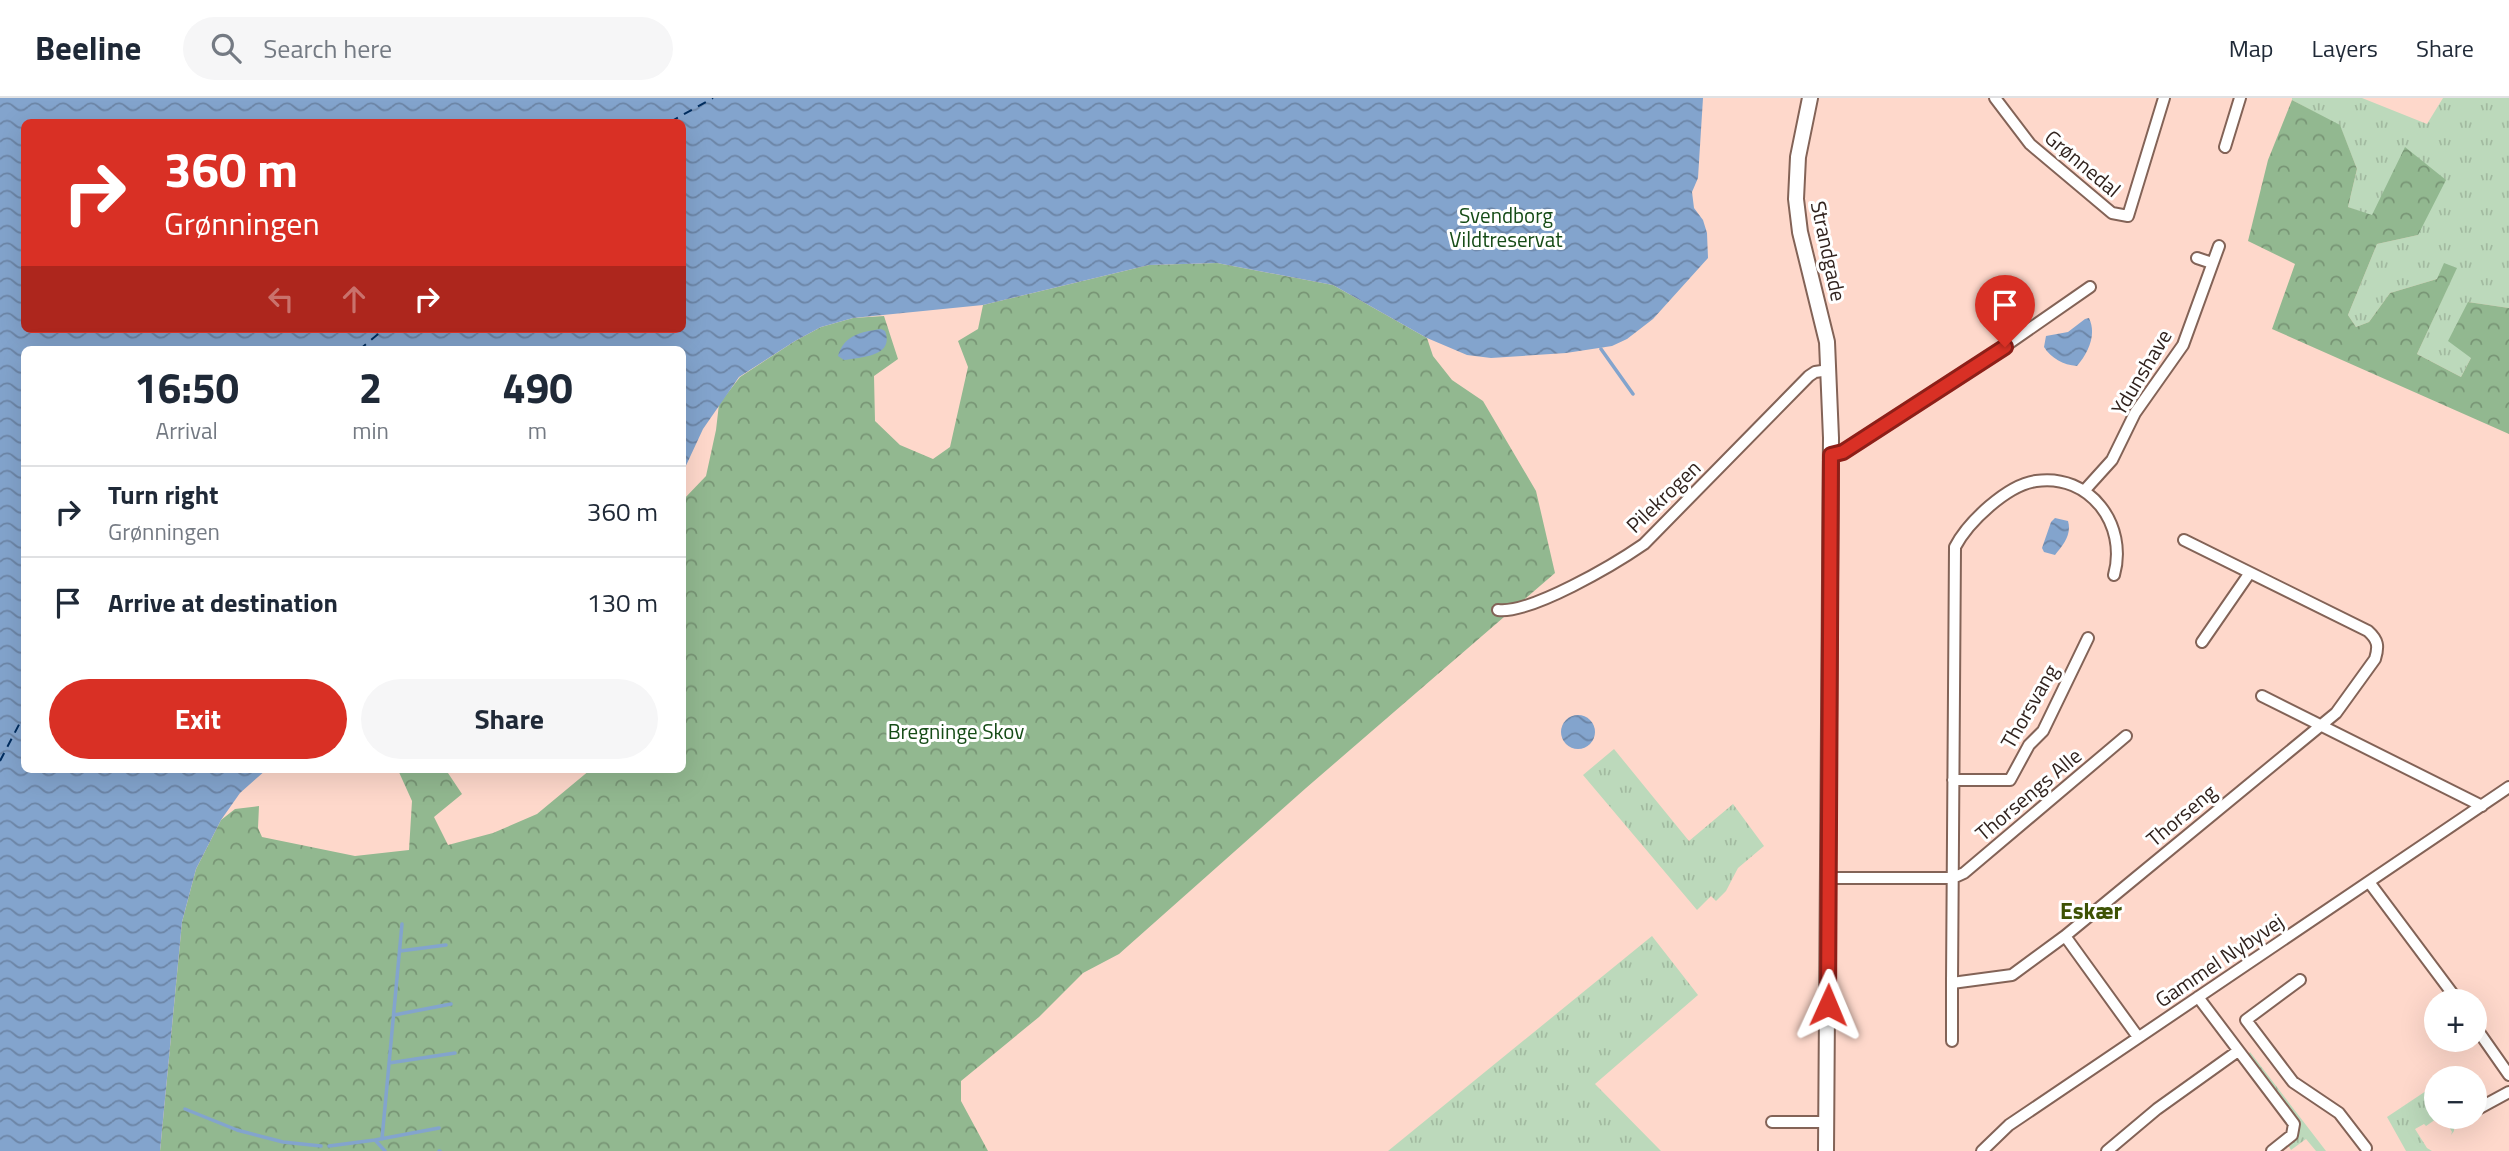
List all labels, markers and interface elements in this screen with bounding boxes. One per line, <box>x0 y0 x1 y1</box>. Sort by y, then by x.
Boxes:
search box <box>183 17 673 80</box>
text: Beeline <box>35 23 141 73</box>
icon: search <box>207 29 245 67</box>
text: Search here <box>263 29 392 68</box>
text: Map <box>2229 30 2274 66</box>
text: Layers <box>2312 30 2378 66</box>
text: Share <box>2416 30 2474 66</box>
street label: Grønnedal <box>2038 122 2128 204</box>
text: 360 m <box>164 131 298 206</box>
icon: right <box>49 147 140 238</box>
street label: Strandgade <box>1803 198 1855 304</box>
text: Grønningen <box>164 199 320 247</box>
park label: Svendborg Vildtreservat <box>1449 199 1563 255</box>
pin <box>1975 275 2035 347</box>
icon: left <box>262 280 300 318</box>
icon: ahead <box>335 280 373 318</box>
icon: right <box>408 280 446 318</box>
icon: arrive <box>1986 286 2024 324</box>
street label: Ydunshave <box>2103 323 2179 421</box>
text: 16:50 <box>134 355 239 419</box>
text: 2 <box>359 355 382 419</box>
text: 490 <box>502 355 573 419</box>
text: Arrival <box>155 413 218 448</box>
text: min <box>352 413 389 448</box>
text: m <box>528 413 547 448</box>
street label: Pilekrogen <box>1618 452 1708 540</box>
text: Turn right <box>108 475 219 514</box>
text: 360 m <box>587 492 658 531</box>
icon: right <box>49 493 87 531</box>
text: Grønningen <box>108 514 220 549</box>
text: Arrive at destination <box>108 583 338 622</box>
text: 130 m <box>587 583 658 622</box>
icon: arrive <box>49 584 87 622</box>
street label: Thorsvang <box>1992 658 2066 754</box>
button: Exit <box>49 679 347 759</box>
button: Share <box>361 679 658 759</box>
park label: Bregninge Skov <box>888 715 1024 747</box>
street label: Thorsengs Alle <box>1968 740 2088 848</box>
street label: Thorseng <box>2139 776 2223 854</box>
district label: Eskær <box>2060 893 2122 928</box>
street label: Gammel Nybyvej <box>2148 905 2290 1015</box>
position arrow <box>1791 968 1865 1042</box>
map controls <box>2424 989 2487 1129</box>
button: + <box>2424 989 2487 1052</box>
button: − <box>2424 1066 2487 1129</box>

